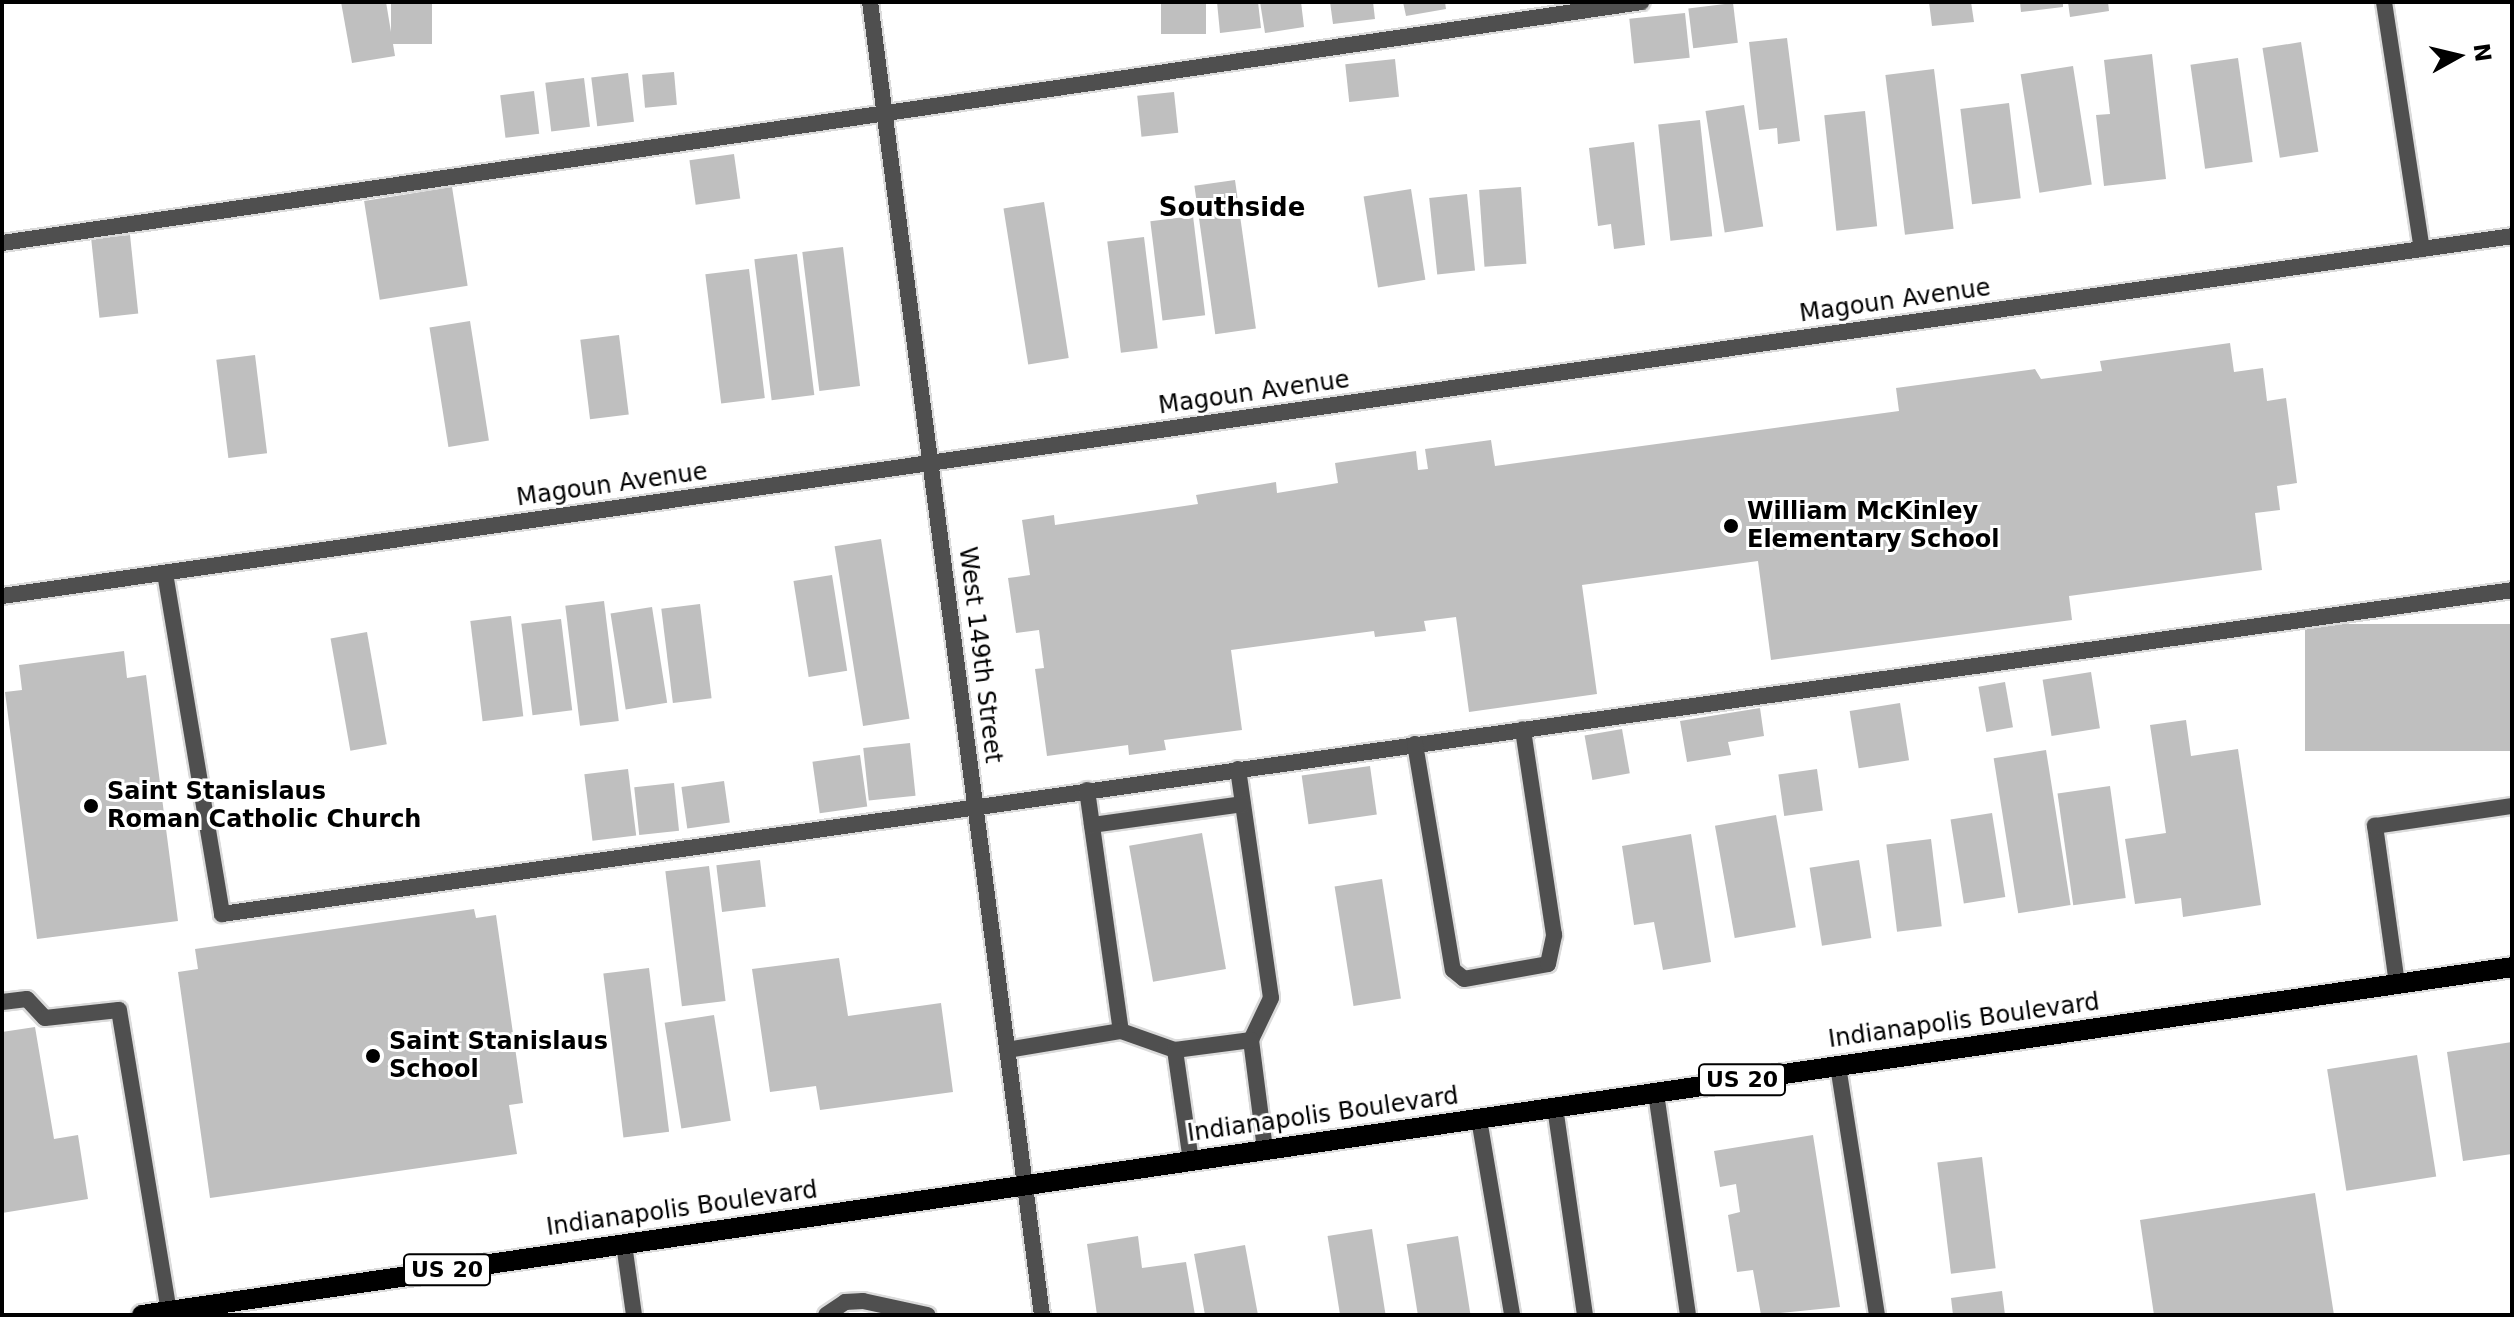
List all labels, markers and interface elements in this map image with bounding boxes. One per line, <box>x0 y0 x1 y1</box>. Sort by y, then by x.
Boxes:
north arrow <box>2418 16 2498 96</box>
text: N <box>2469 42 2496 63</box>
district label: Southside <box>1159 192 1305 224</box>
street label: Magoun Avenue <box>1798 273 1992 329</box>
street label: Magoun Avenue <box>1157 365 1351 421</box>
street label: Magoun Avenue <box>515 457 709 513</box>
place label: William McKinley Elementary School <box>1747 498 2000 554</box>
marker: William McKinley Elementary School <box>1722 517 1740 535</box>
street label: West 149th Street <box>952 545 1008 765</box>
place label: Saint Stanislaus Roman Catholic Church <box>107 778 421 834</box>
marker: Saint Stanislaus Roman Catholic Church <box>82 797 100 815</box>
street label: Indianapolis Boulevard <box>1827 988 2101 1054</box>
place label: Saint Stanislaus School <box>389 1028 608 1084</box>
marker: Saint Stanislaus School <box>364 1047 382 1065</box>
road number: US 20 <box>1698 1062 1786 1098</box>
street label: Indianapolis Boulevard <box>1186 1082 1460 1148</box>
street label: Indianapolis Boulevard <box>545 1176 819 1242</box>
road number: US 20 <box>403 1252 491 1288</box>

